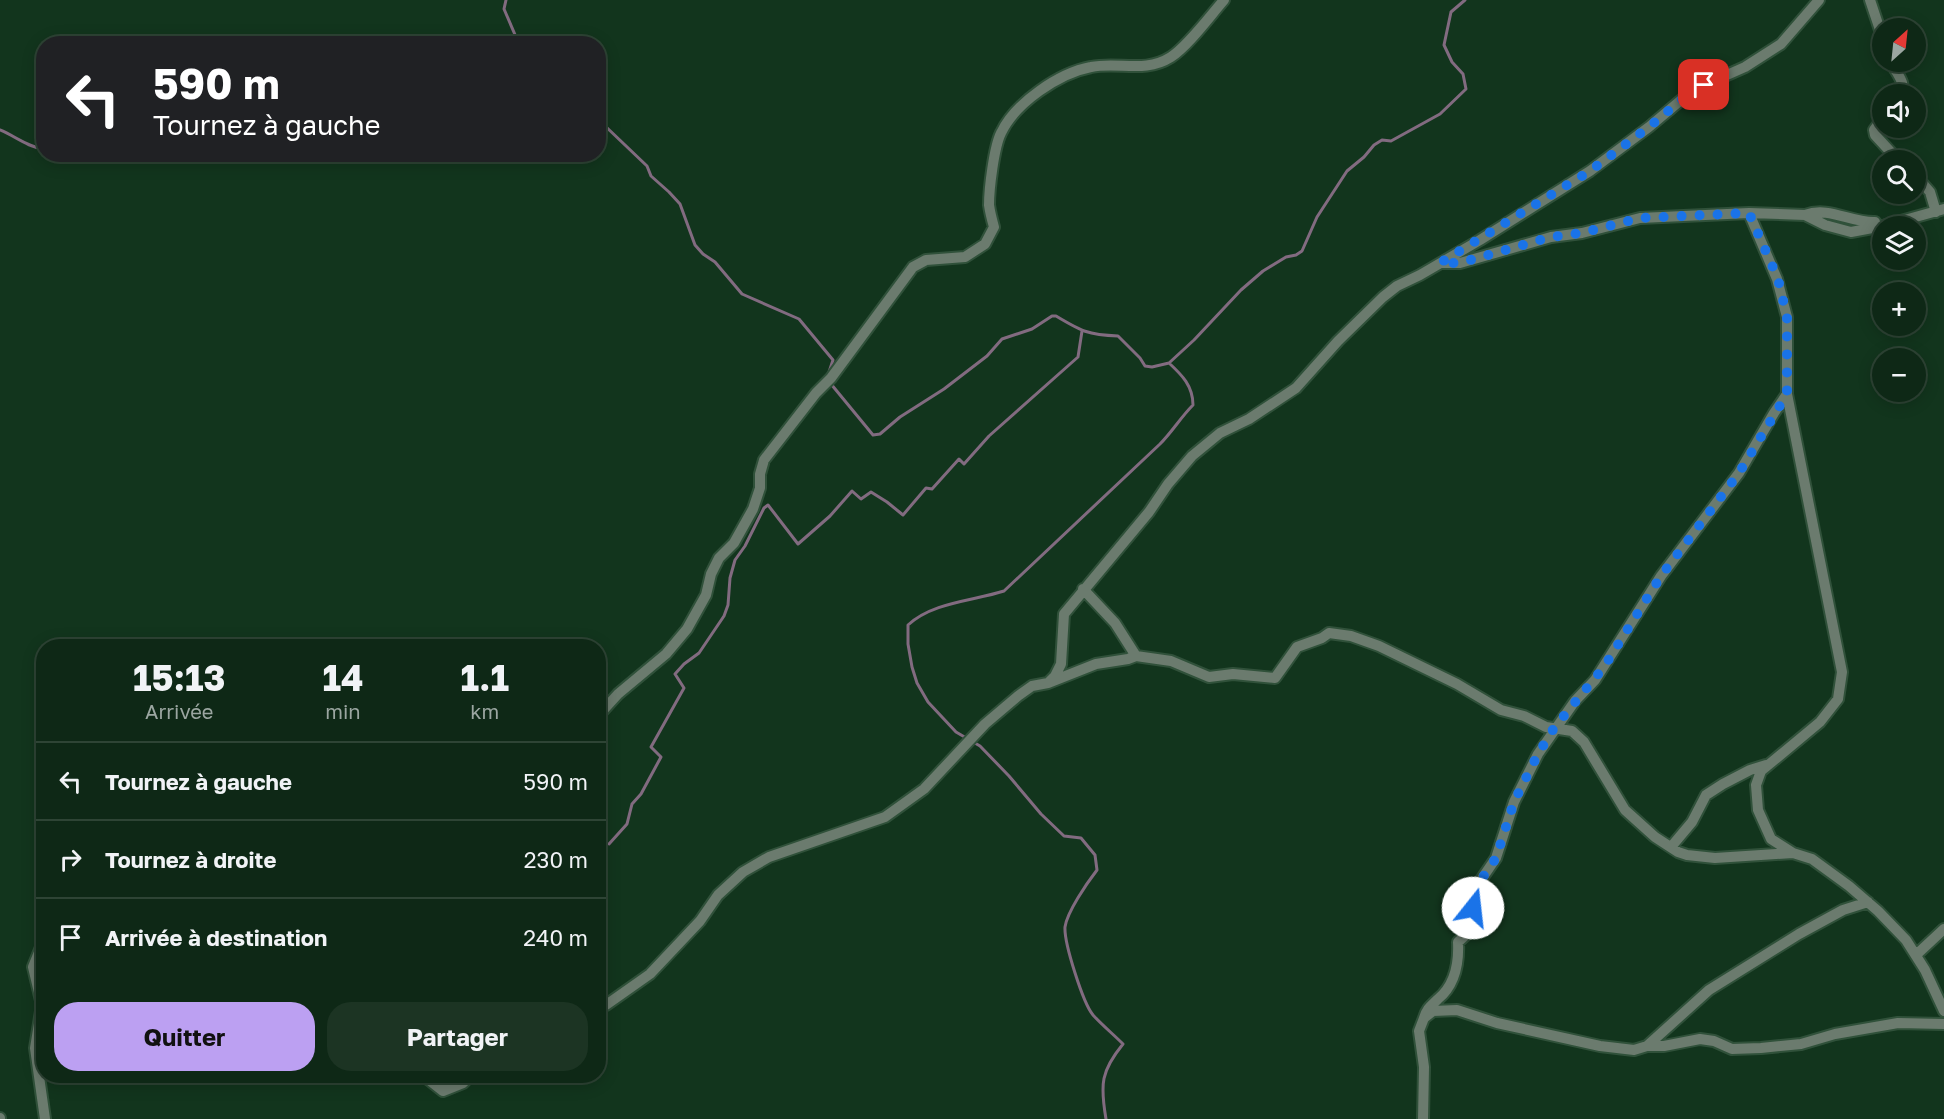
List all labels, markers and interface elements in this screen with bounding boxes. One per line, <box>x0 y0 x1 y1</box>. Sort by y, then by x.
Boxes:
north arrow <box>1872 18 1926 72</box>
map controls <box>1872 18 1926 402</box>
text: 590 m <box>153 58 280 108</box>
pin <box>1678 59 1729 110</box>
icon: left <box>54 60 132 138</box>
icon: arrive <box>1687 68 1720 101</box>
button: sound <box>1872 84 1926 138</box>
text: Tournez à gauche <box>153 109 380 141</box>
button: search <box>1872 150 1926 204</box>
button: layers <box>1872 216 1926 270</box>
button: + <box>1872 282 1926 336</box>
button: − <box>1872 348 1926 402</box>
text: 15:13 <box>133 656 225 699</box>
text: 14 <box>322 656 363 699</box>
text: 1.1 <box>460 656 509 699</box>
text: Arrivée <box>145 699 213 723</box>
text: min <box>325 699 361 723</box>
text: km <box>470 699 499 723</box>
icon: left <box>54 765 87 798</box>
text: Tournez à gauche <box>105 768 292 795</box>
text: 590 m <box>523 768 588 795</box>
icon: right <box>54 843 87 876</box>
text: Tournez à droite <box>105 846 276 873</box>
text: 230 m <box>524 846 588 873</box>
position arrow <box>1441 876 1505 940</box>
icon: arrive <box>54 921 87 954</box>
text: Arrivée à destination <box>105 924 327 951</box>
text: 240 m <box>523 924 588 951</box>
button: Quitter <box>54 1002 315 1071</box>
button: Partager <box>327 1002 588 1071</box>

